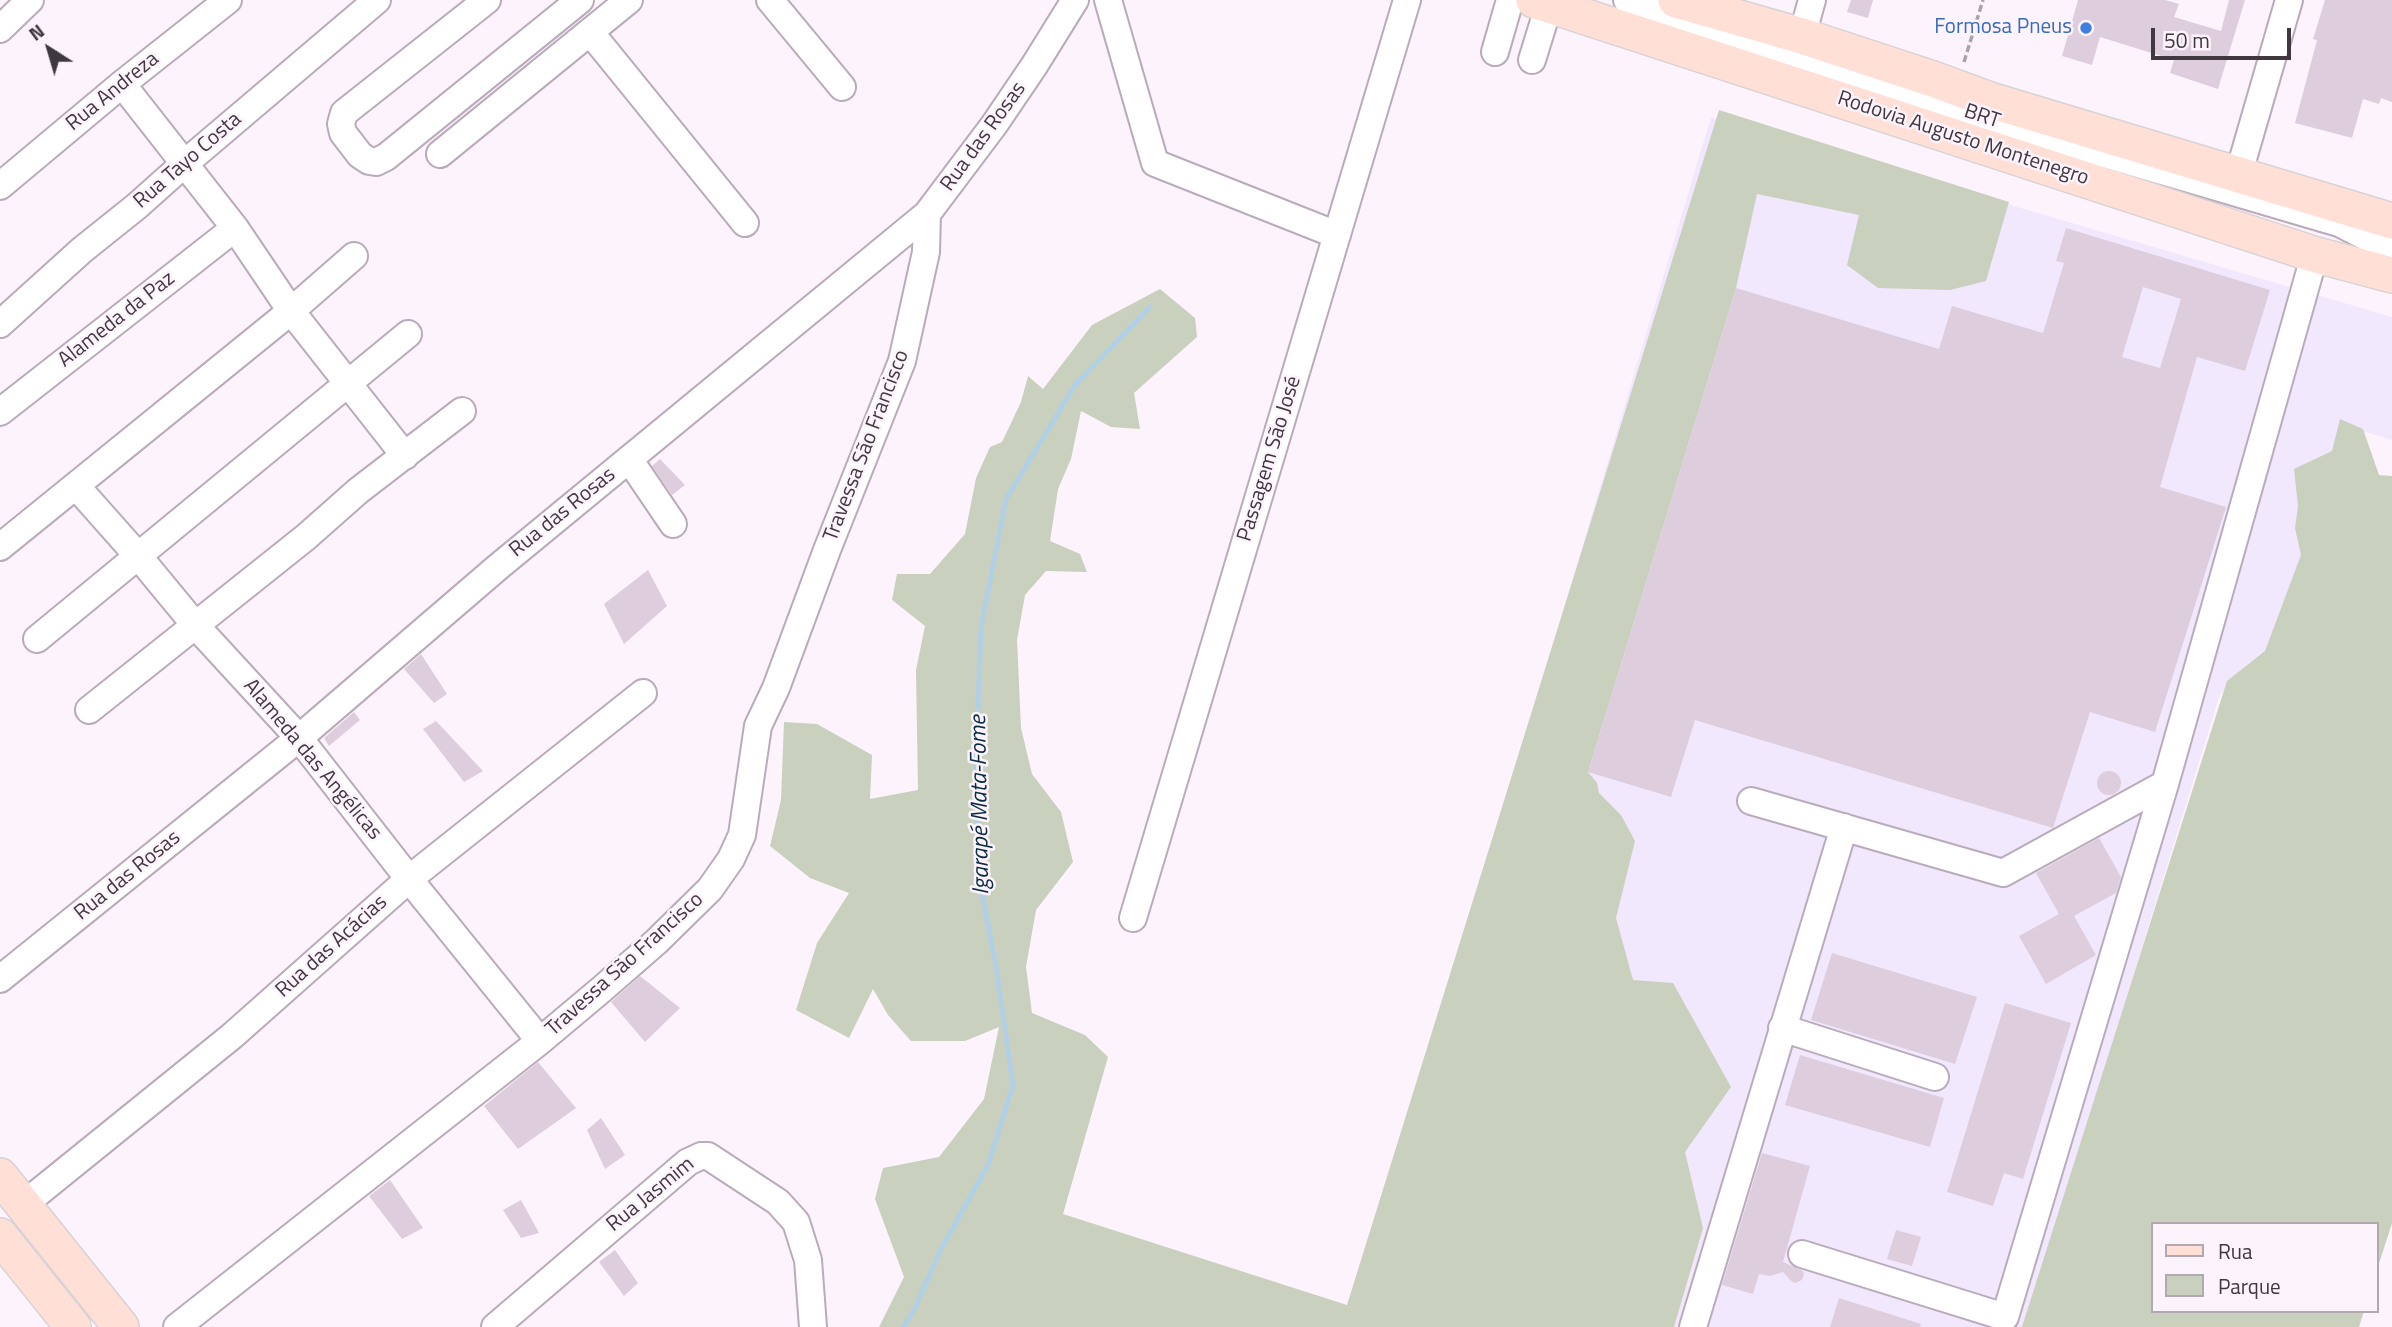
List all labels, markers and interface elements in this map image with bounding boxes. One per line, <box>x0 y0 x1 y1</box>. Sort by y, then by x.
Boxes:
north arrow <box>14 14 84 84</box>
scale bar <box>2154 14 2294 58</box>
place label: Formosa Pneus <box>1934 15 2072 41</box>
text: N <box>22 16 50 47</box>
marker: Formosa Pneus <box>2078 20 2094 36</box>
text: 50 m <box>2164 24 2210 56</box>
street label: Rua Andreza <box>62 47 164 137</box>
street label: Rua das Rosas <box>936 77 1032 197</box>
street label: Rodovia Augusto Montenegro <box>1834 86 2092 192</box>
street label: BRT <box>1961 99 2003 135</box>
street label: Rua Tayo Costa <box>129 107 247 215</box>
street label: Alameda da Paz <box>54 267 180 373</box>
street label: Travessa São Francisco <box>819 347 915 545</box>
street label: Passagem São José <box>1233 373 1307 545</box>
street label: Rua das Rosas <box>505 463 621 563</box>
street label: Alameda das Angélicas <box>237 674 387 846</box>
water label: Igarapé Mata-Fome <box>966 715 996 895</box>
street label: Rua das Rosas <box>70 826 186 926</box>
street label: Travessa São Francisco <box>541 888 709 1042</box>
street label: Rua das Acácias <box>271 890 393 1004</box>
street label: Rua Jasmim <box>602 1152 700 1238</box>
legend <box>2150 1222 2378 1313</box>
text: Rua <box>2218 1235 2253 1267</box>
text: Parque <box>2218 1270 2281 1302</box>

